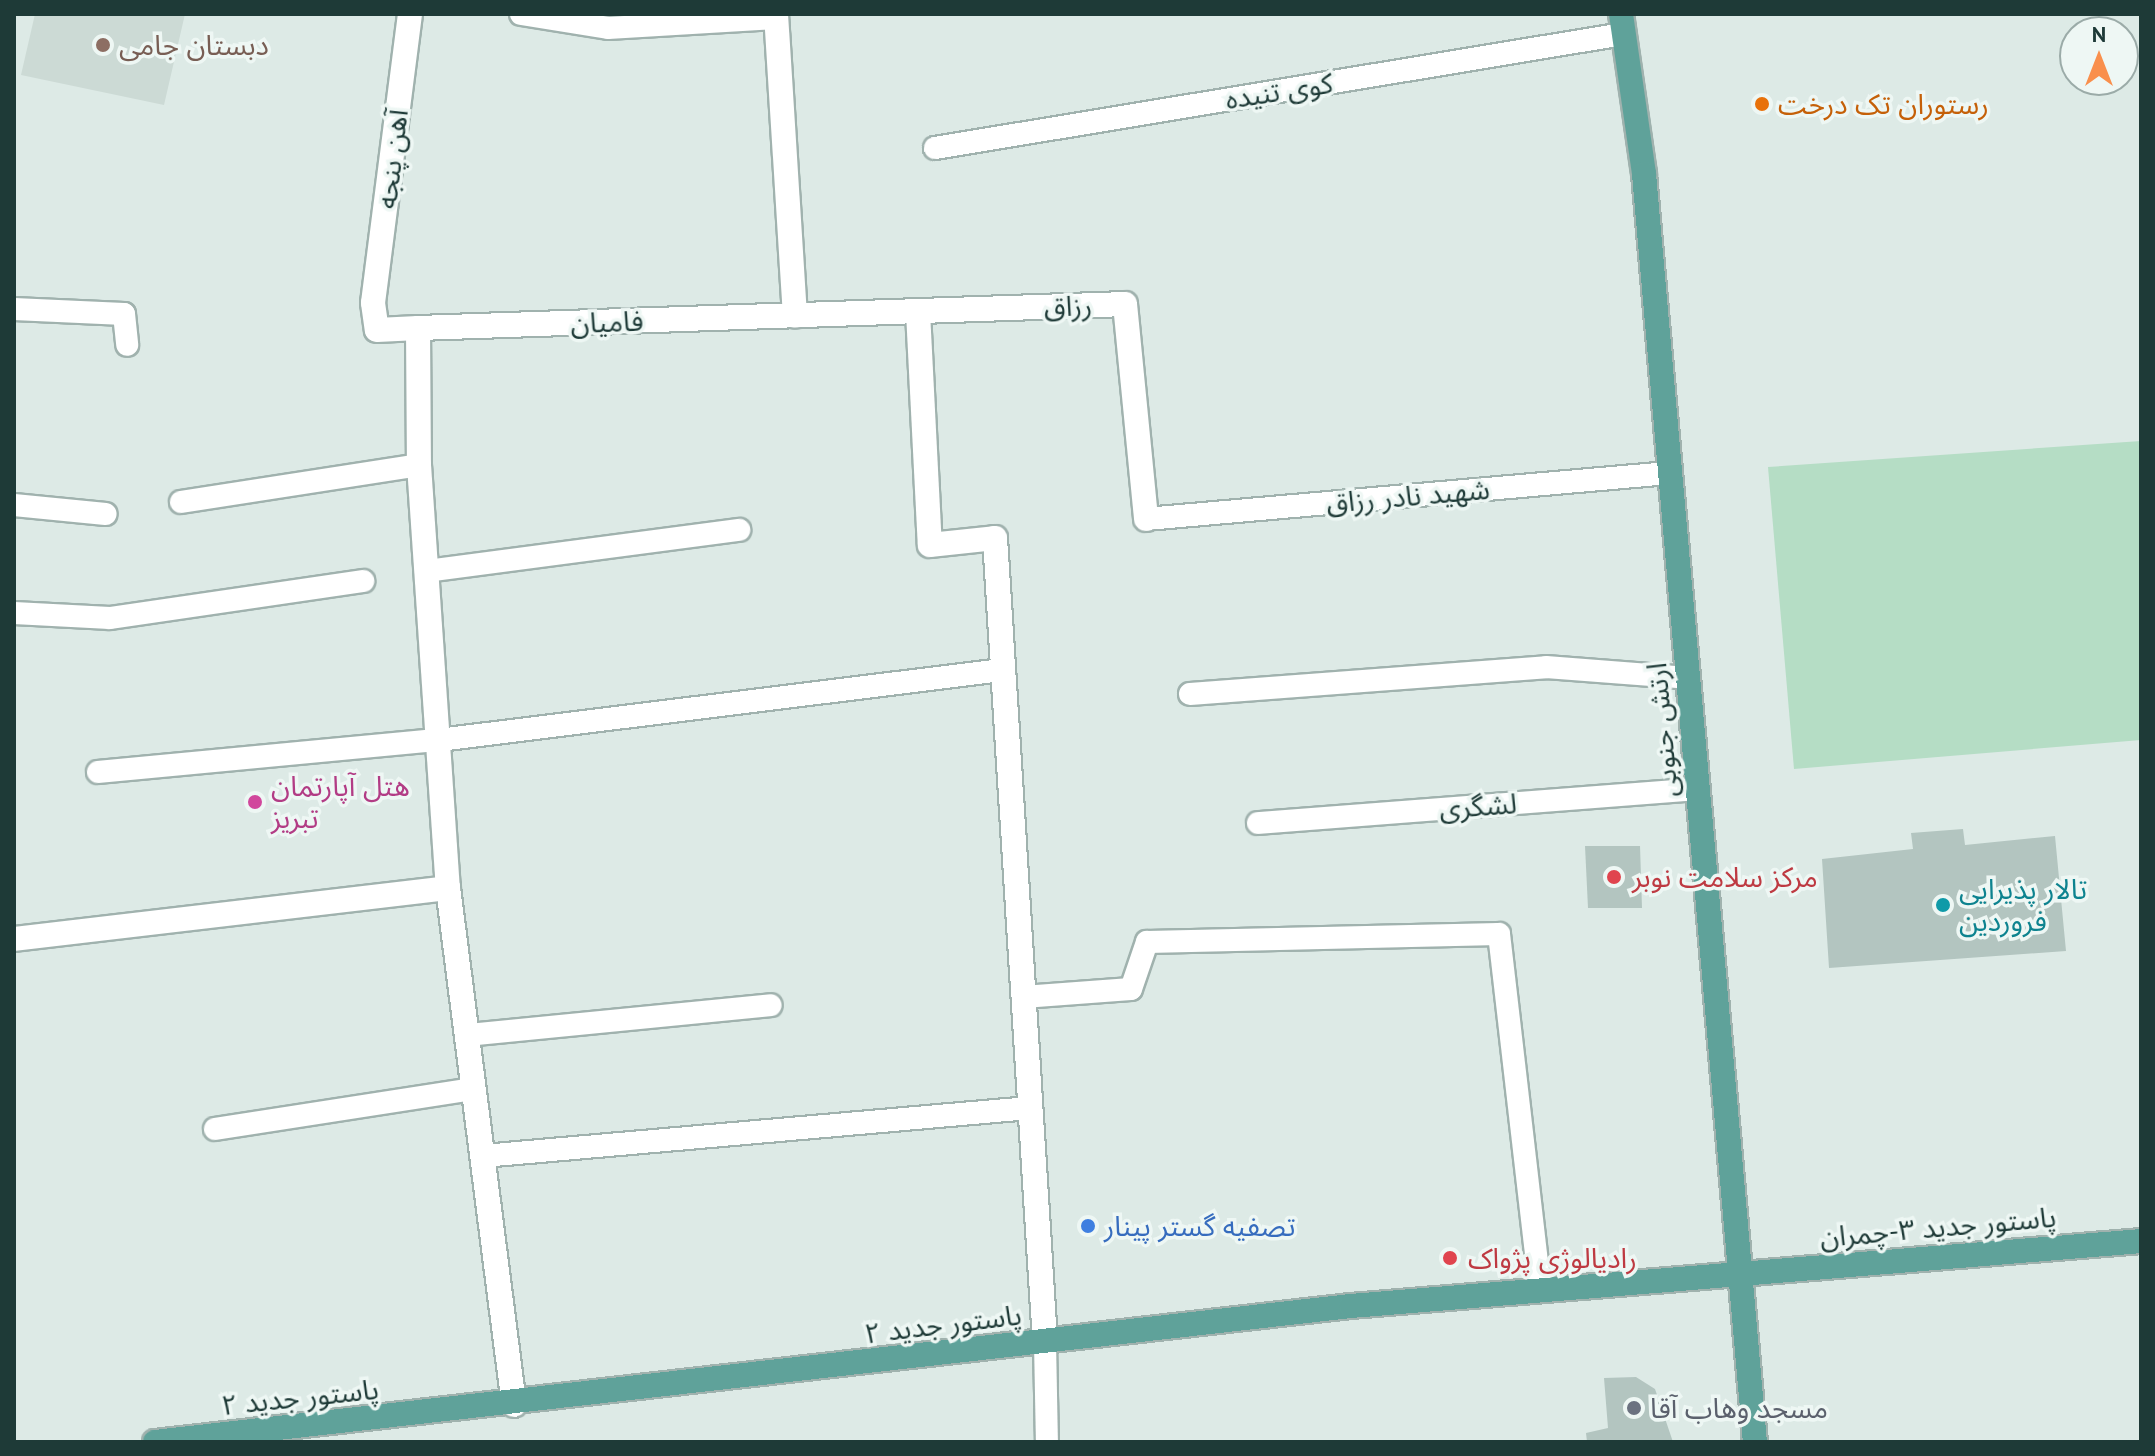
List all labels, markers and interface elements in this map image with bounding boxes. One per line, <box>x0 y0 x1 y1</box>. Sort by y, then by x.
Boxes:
north arrow <box>2059 16 2139 96</box>
text: N <box>2092 20 2106 48</box>
place label: دبستان جامی <box>119 28 269 62</box>
marker: دبستان جامی <box>94 36 112 54</box>
street label: کوی تنیده <box>1223 66 1335 116</box>
place label: رستوران تک درخت <box>1778 87 1989 121</box>
marker: رستوران تک درخت <box>1753 95 1771 113</box>
street label: آهن پنجه <box>369 107 415 211</box>
street label: رزاق <box>1043 288 1093 324</box>
street label: فامیان <box>570 304 644 340</box>
street label: شهید نادر رزاق <box>1325 472 1491 520</box>
street label: ارتش جنوبی <box>1639 661 1685 799</box>
place label: هتل آپارتمان تبریز <box>271 769 410 835</box>
street label: لشگری <box>1438 787 1518 825</box>
marker: هتل آپارتمان تبریز <box>246 793 264 811</box>
place label: مرکز سلامت نوبر <box>1632 860 1818 894</box>
marker: مرکز سلامت نوبر <box>1603 866 1625 888</box>
place label: تالار پذیرایی فروردین <box>1959 872 2087 938</box>
marker: تالار پذیرایی فروردین <box>1934 896 1952 914</box>
street label: پاستور جدید ۳-چمران <box>1818 1200 2058 1254</box>
place label: تصفیه گستر پینار <box>1104 1209 1296 1243</box>
marker: تصفیه گستر پینار <box>1079 1217 1097 1235</box>
place label: رادیالوژی پژواک <box>1468 1241 1637 1275</box>
marker: رادیالوژی پژواک <box>1439 1247 1461 1269</box>
street label: پاستور جدید ۲ <box>863 1298 1023 1350</box>
street label: پاستور جدید ۲ <box>220 1372 380 1422</box>
place label: مسجد وهاب آقا <box>1650 1391 1828 1425</box>
marker: مسجد وهاب آقا <box>1625 1399 1643 1417</box>

